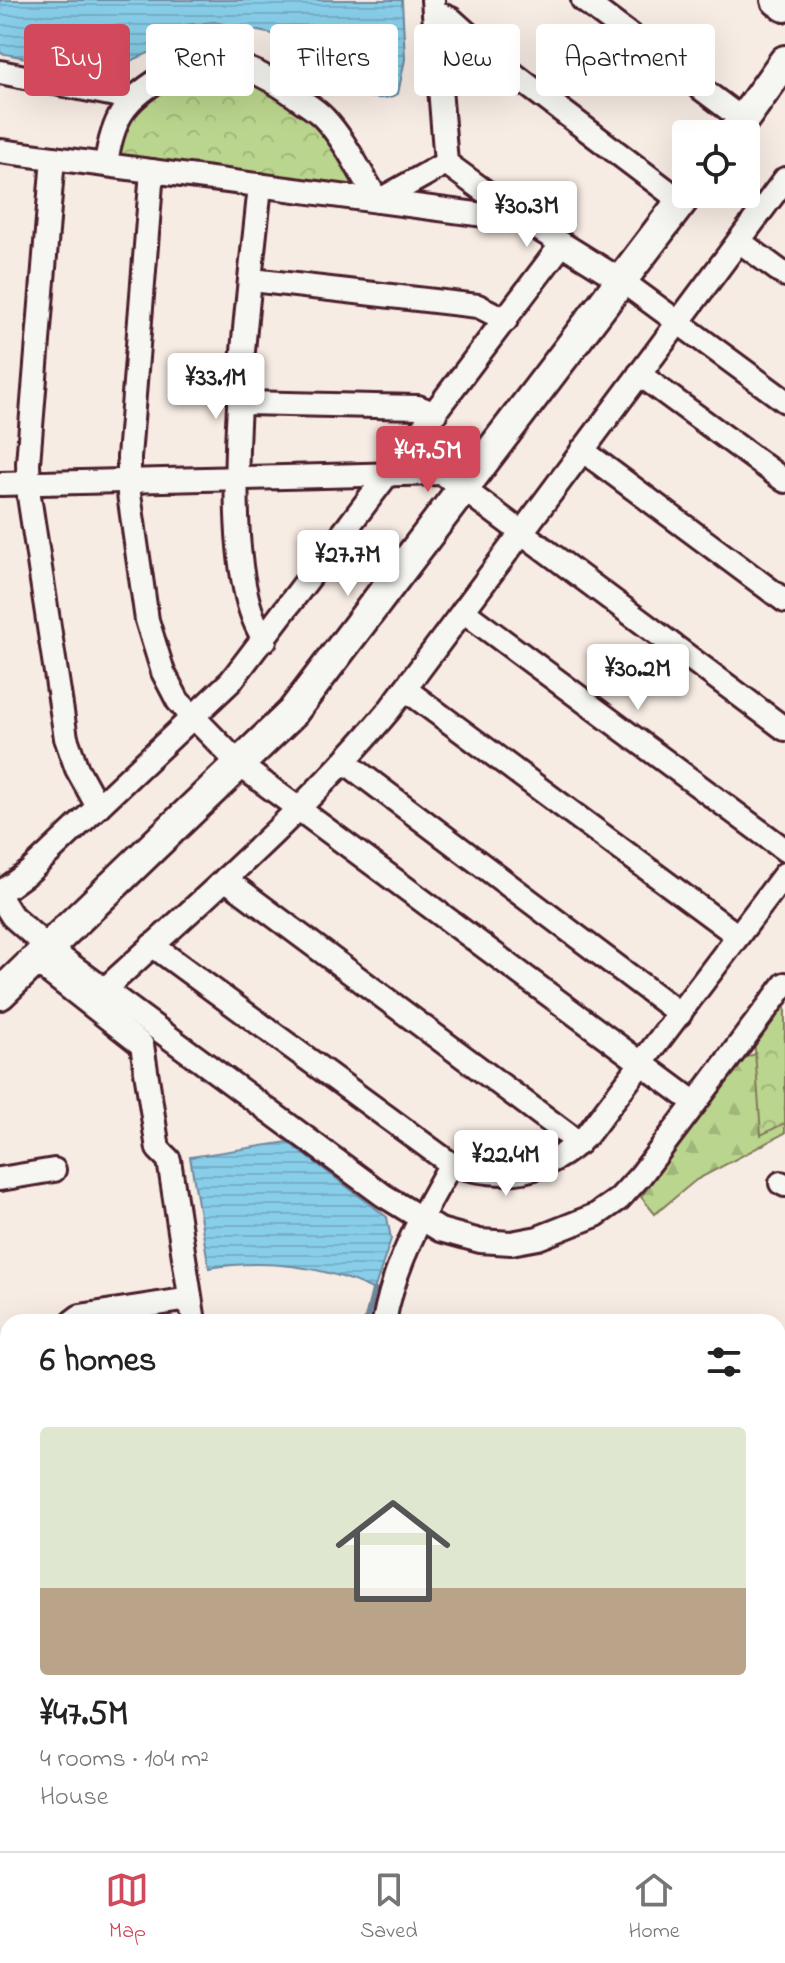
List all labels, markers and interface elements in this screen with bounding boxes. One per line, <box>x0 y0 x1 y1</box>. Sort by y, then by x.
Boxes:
chip: Buy <box>24 24 130 96</box>
chip: Rent <box>146 24 254 96</box>
chip: Filters <box>270 24 398 96</box>
chip: New <box>414 24 520 96</box>
chip: Apartment <box>536 24 715 96</box>
map controls <box>672 120 760 208</box>
button: locate <box>672 120 760 208</box>
pin: ¥30.3M <box>462 181 592 249</box>
text: ¥30.3M <box>495 188 559 226</box>
pin: ¥33.1M <box>151 353 281 421</box>
text: ¥33.1M <box>186 360 246 398</box>
pin: ¥47.5M <box>363 426 493 494</box>
text: ¥47.5M <box>394 433 462 471</box>
pin: ¥27.7M <box>283 530 413 598</box>
text: ¥27.7M <box>315 537 381 575</box>
pin: ¥30.2M <box>573 644 703 712</box>
text: ¥30.2M <box>605 651 671 689</box>
pin: ¥22.4M <box>441 1130 571 1198</box>
text: ¥22.4M <box>472 1137 540 1175</box>
text: 6 homes <box>40 1337 156 1387</box>
icon: filters <box>702 1340 746 1384</box>
icon: home <box>321 1479 465 1623</box>
text: ¥47.5M <box>40 1691 128 1741</box>
text: 4 rooms · 104 m² <box>40 1741 209 1779</box>
text: House <box>40 1779 108 1817</box>
tab: Map <box>105 1868 149 1948</box>
tab: Saved <box>360 1868 418 1948</box>
tab: Home <box>628 1868 680 1948</box>

